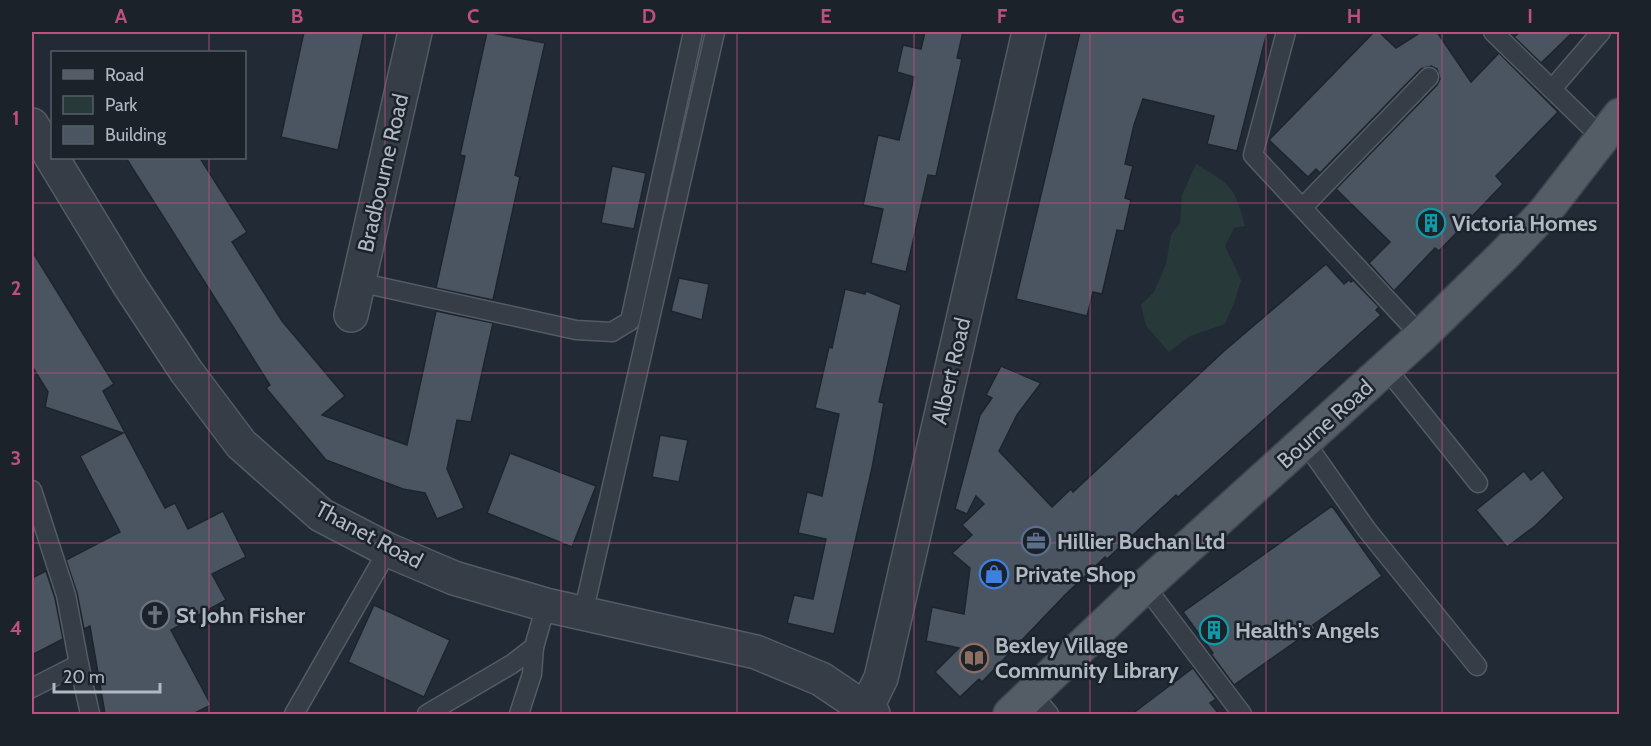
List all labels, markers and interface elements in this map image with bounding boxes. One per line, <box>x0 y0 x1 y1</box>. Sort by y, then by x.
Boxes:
text: A <box>115 4 128 28</box>
text: B <box>291 4 303 28</box>
text: C <box>467 4 479 28</box>
text: D <box>642 4 656 28</box>
text: E <box>820 4 832 28</box>
text: F <box>997 4 1008 28</box>
text: G <box>1171 4 1185 28</box>
text: H <box>1347 4 1361 28</box>
text: I <box>1527 4 1533 28</box>
legend <box>51 51 246 159</box>
text: Road <box>105 64 144 86</box>
street label: Bradbourne Road <box>352 91 414 255</box>
text: Park <box>105 94 138 116</box>
text: 1 <box>12 106 20 130</box>
text: Building <box>105 124 167 146</box>
building icon: Victoria Homes <box>1415 207 1447 239</box>
place label: Victoria Homes <box>1452 210 1597 237</box>
text: 2 <box>11 276 21 300</box>
street label: Albert Road <box>926 315 976 427</box>
street label: Bourne Road <box>1271 374 1379 474</box>
text: 3 <box>11 446 21 470</box>
street label: Thanet Road <box>311 495 427 575</box>
office icon: Hillier Buchan Ltd <box>1020 525 1052 557</box>
place label: Hillier Buchan Ltd <box>1057 528 1225 555</box>
shop icon: Private Shop <box>978 558 1010 590</box>
place label: Private Shop <box>1015 561 1136 588</box>
church icon: St John Fisher <box>139 599 171 631</box>
place label: St John Fisher <box>176 602 306 629</box>
building icon: Health's Angels <box>1198 614 1230 646</box>
text: 4 <box>10 616 22 640</box>
place label: Health's Angels <box>1235 617 1379 644</box>
place label: Bexley Village Community Library <box>995 632 1179 684</box>
library icon: Bexley Village Community Library <box>958 642 990 674</box>
scale bar <box>54 656 160 694</box>
text: 20 m <box>63 666 105 688</box>

